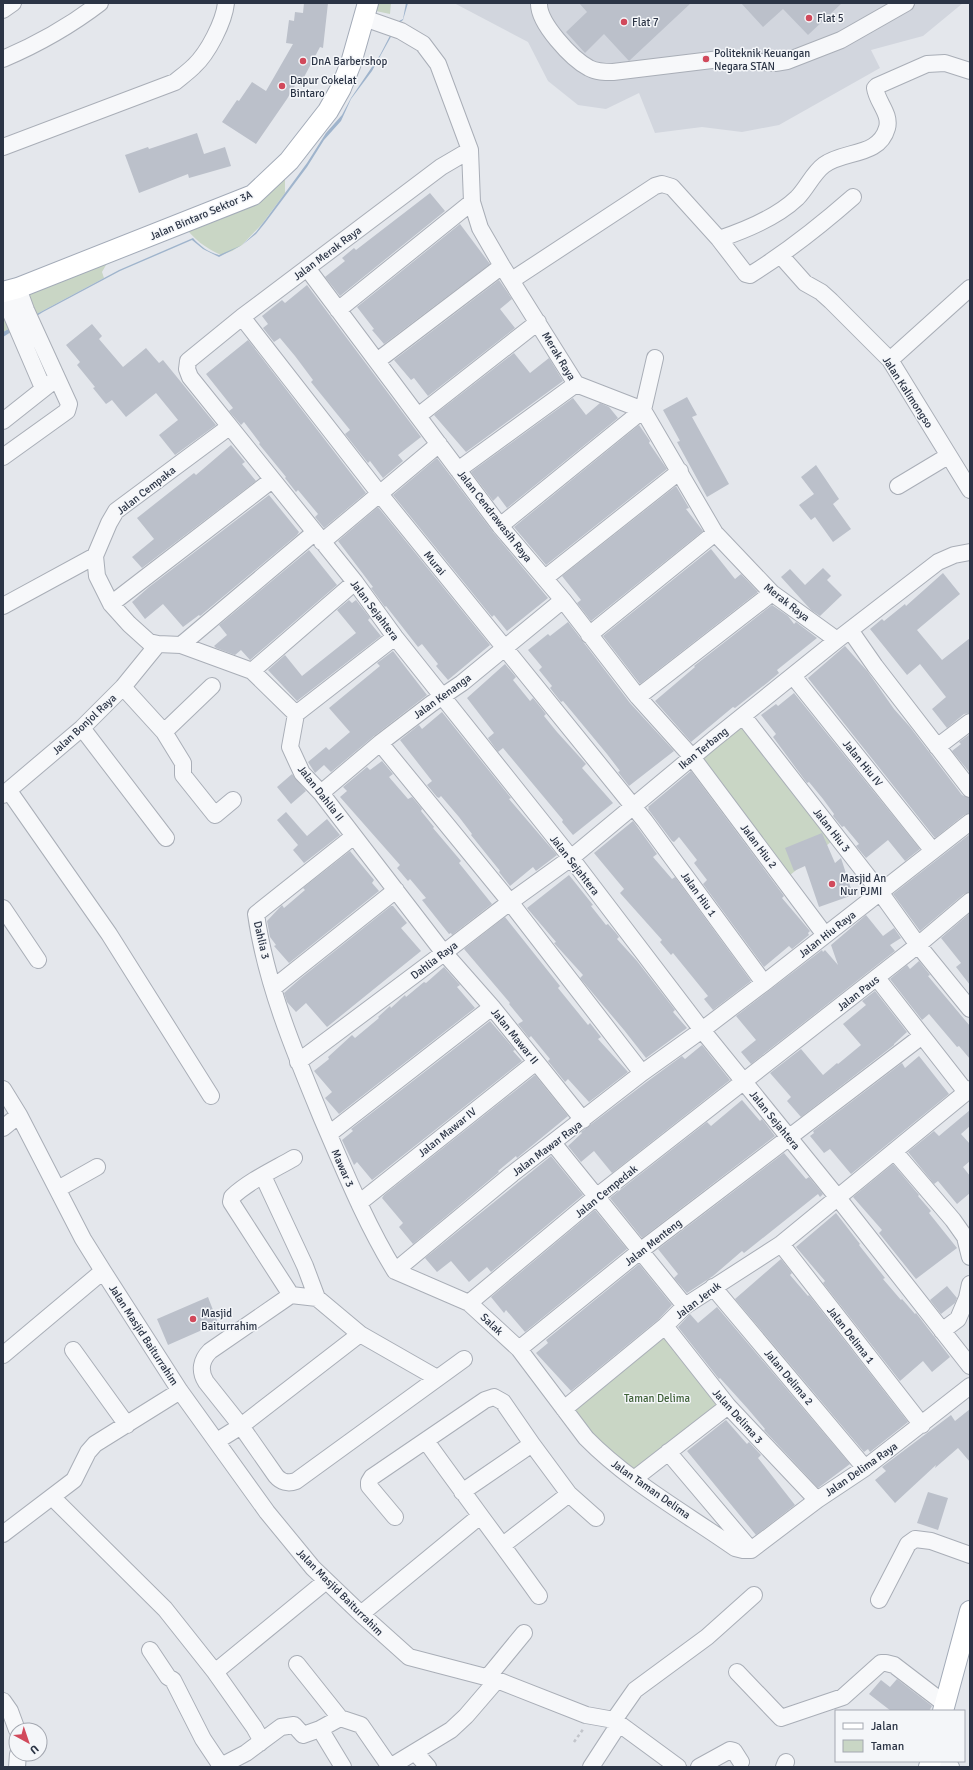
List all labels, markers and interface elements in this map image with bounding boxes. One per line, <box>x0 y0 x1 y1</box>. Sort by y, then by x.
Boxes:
place label: Flat 5 <box>817 12 844 25</box>
marker: Flat 5 <box>804 13 814 23</box>
place label: Flat 7 <box>632 16 659 29</box>
marker: Flat 7 <box>619 17 629 27</box>
place label: Politeknik Keuangan Negara STAN <box>714 47 810 73</box>
marker: Politeknik Keuangan Negara STAN <box>701 54 711 64</box>
place label: DnA Barbershop <box>311 55 387 68</box>
marker: DnA Barbershop <box>298 56 308 66</box>
place label: Dapur Cokelat Bintaro <box>290 74 357 100</box>
marker: Dapur Cokelat Bintaro <box>277 81 287 91</box>
street label: Jalan Bintaro Sektor 3A <box>148 188 255 243</box>
street label: Jalan Merak Raya <box>291 223 364 283</box>
street label: Merak Raya <box>539 330 578 383</box>
street label: Jalan Kalimongso <box>880 354 936 431</box>
street label: Jalan Cempaka <box>114 463 179 517</box>
street label: Jalan Cendrawasih Raya <box>455 468 535 565</box>
street label: Murai <box>421 549 448 578</box>
street label: Jalan Sejahtera <box>348 577 402 643</box>
street label: Merak Raya <box>761 581 812 625</box>
street label: Jalan Kenanga <box>411 671 474 722</box>
street label: Jalan Bonjol Raya <box>50 691 119 757</box>
street label: Ikan Terbang <box>676 724 731 772</box>
street label: Jalan Hiu IV <box>840 738 886 790</box>
street label: Jalan Dahlia II <box>295 763 346 824</box>
street label: Jalan Hiu 3 <box>810 806 853 855</box>
street label: Jalan Hiu 2 <box>738 822 780 871</box>
street label: Jalan Sejahtera <box>547 833 602 898</box>
street label: Jalan Hiu 1 <box>678 869 719 919</box>
place label: Masjid An Nur PJMI <box>840 872 886 898</box>
marker: Masjid An Nur PJMI <box>827 879 837 889</box>
street label: Jalan Hiu Raya <box>796 908 859 961</box>
street label: Dahlia 3 <box>251 920 272 960</box>
street label: Dahlia Raya <box>408 938 461 982</box>
street label: Jalan Paus <box>835 973 882 1014</box>
street label: Jalan Mawar II <box>488 1006 541 1067</box>
street label: Jalan Sejahtera <box>747 1088 803 1153</box>
street label: Jalan Mawar IV <box>416 1104 480 1160</box>
street label: Jalan Mawar Raya <box>510 1118 585 1179</box>
street label: Mawar 3 <box>328 1147 357 1189</box>
street label: Jalan Cempedak <box>572 1162 641 1221</box>
street label: Jalan Menteng <box>622 1216 685 1269</box>
street label: Jalan Jeruk <box>673 1279 724 1322</box>
street label: Jalan Masjid Baiturrahim <box>106 1282 181 1388</box>
street label: Jalan Delima 1 <box>824 1304 877 1367</box>
place label: Masjid Baiturrahim <box>201 1307 258 1333</box>
street label: Salak <box>478 1311 506 1338</box>
marker: Masjid Baiturrahim <box>188 1314 198 1324</box>
street label: Jalan Delima 2 <box>761 1347 816 1408</box>
street label: Jalan Delima 3 <box>710 1386 766 1446</box>
park label: Taman Delima <box>624 1392 690 1405</box>
street label: Jalan Delima Raya <box>823 1439 900 1499</box>
street label: Jalan Taman Delima <box>609 1457 693 1522</box>
street label: Jalan Masjid Baiturrahim <box>294 1546 386 1639</box>
legend <box>835 1710 965 1762</box>
text: Jalan <box>871 1719 898 1734</box>
north arrow <box>8 1722 48 1762</box>
text: Taman <box>871 1739 904 1754</box>
text: U <box>27 1742 41 1757</box>

